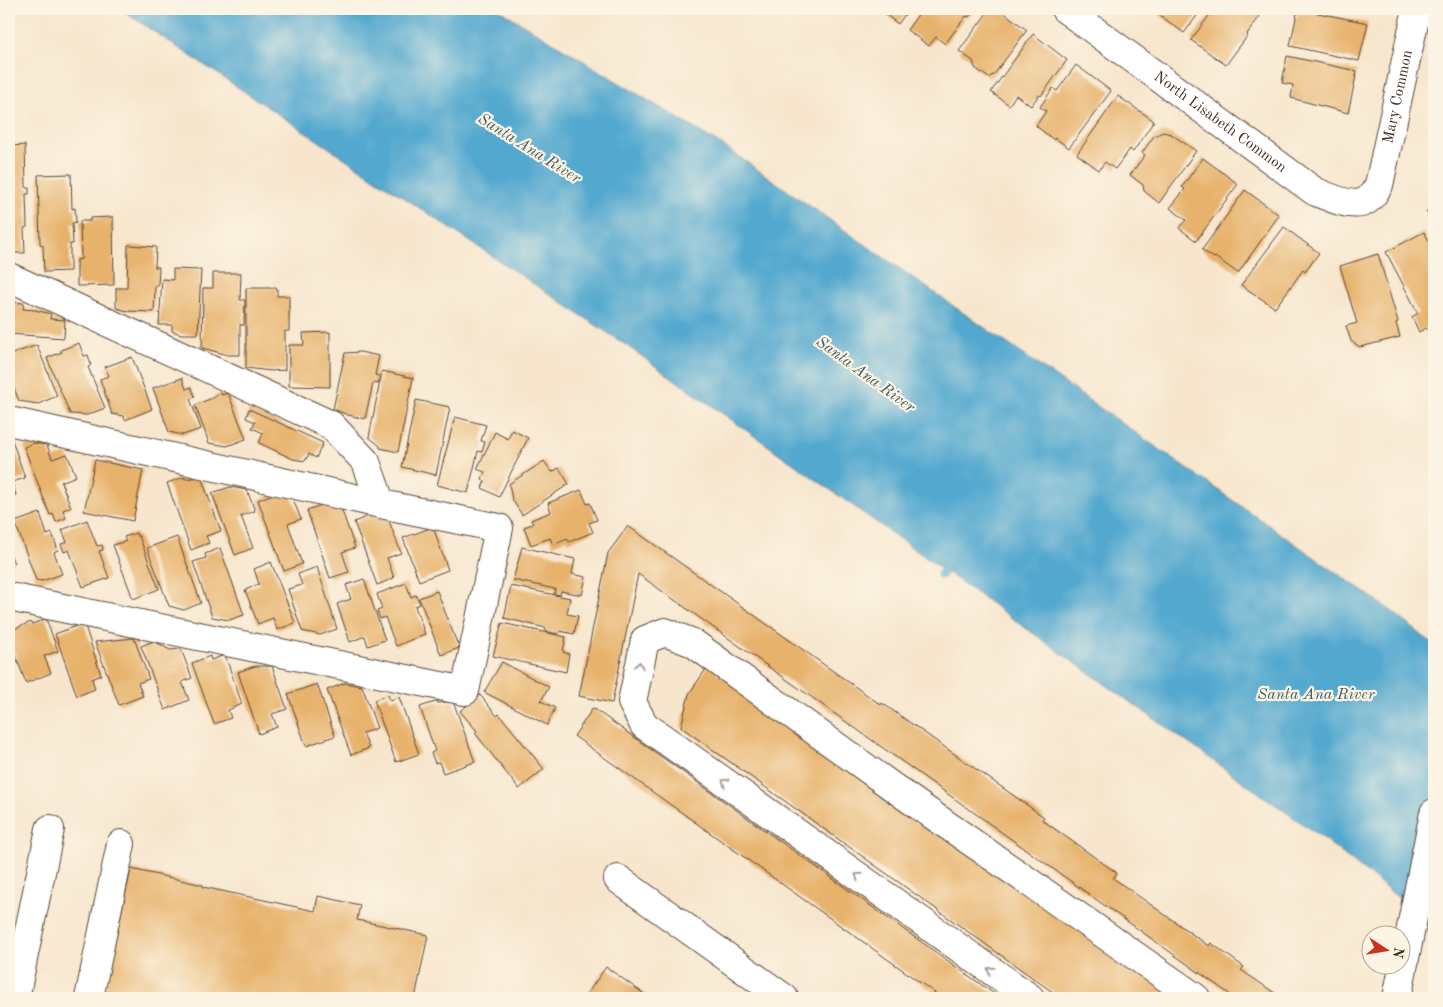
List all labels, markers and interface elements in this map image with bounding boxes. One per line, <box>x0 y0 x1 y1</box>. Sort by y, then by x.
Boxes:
street label: Mary Common <box>1381 49 1415 145</box>
street label: North Lisabeth Common <box>1151 69 1289 176</box>
water label: Santa Ana River <box>475 111 584 188</box>
water label: Santa Ana River <box>813 334 918 417</box>
one-way arrow <box>634 661 644 670</box>
water label: Santa Ana River <box>1257 687 1376 703</box>
one-way arrow <box>721 779 731 788</box>
one-way arrow <box>854 873 864 882</box>
north arrow <box>1360 924 1410 974</box>
text: N <box>1390 946 1406 959</box>
one-way arrow <box>986 967 996 976</box>

